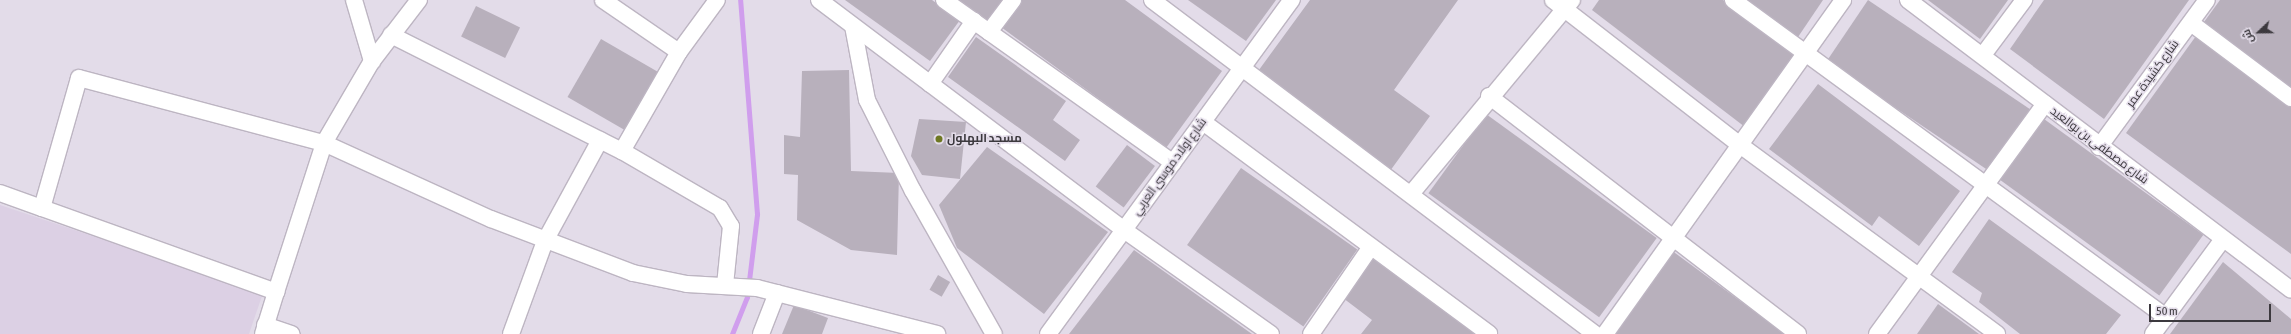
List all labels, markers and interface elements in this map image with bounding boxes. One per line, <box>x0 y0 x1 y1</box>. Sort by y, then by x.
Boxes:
north arrow <box>2239 12 2279 52</box>
text: ش <box>2240 28 2256 45</box>
street label: شارع كشيدة عمر <box>2124 37 2182 111</box>
street label: شارع مصطفى بن بوالعيد <box>2047 104 2151 188</box>
street label: شارع اولاد موسى العربي <box>1130 115 1210 219</box>
place label: مسجد البهلول <box>947 132 1022 146</box>
marker: مسجد البهلول <box>934 134 944 144</box>
scale bar <box>2151 296 2273 322</box>
text: 50 m <box>2156 304 2178 318</box>

